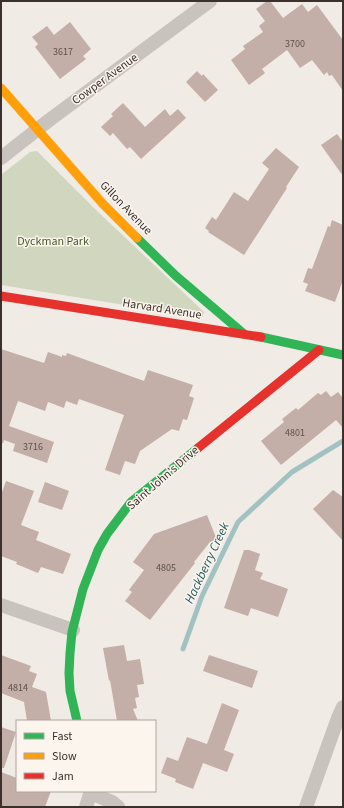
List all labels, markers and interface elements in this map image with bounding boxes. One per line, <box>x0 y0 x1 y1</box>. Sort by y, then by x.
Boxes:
house number: 3700 <box>285 37 305 51</box>
house number: 3617 <box>53 45 73 59</box>
street label: Cowper Avenue <box>68 49 142 109</box>
street label: Gillon Avenue <box>96 177 156 239</box>
park label: Dyckman Park <box>17 233 89 250</box>
street label: Harvard Avenue <box>121 294 203 324</box>
house number: 4801 <box>285 426 305 440</box>
house number: 3716 <box>23 440 43 454</box>
street label: Saint John's Drive <box>123 442 203 514</box>
water label: Hackberry Creek <box>180 519 234 607</box>
house number: 4805 <box>156 561 176 575</box>
house number: 4814 <box>8 681 28 695</box>
legend <box>16 720 156 792</box>
text: Fast <box>52 728 72 745</box>
text: Slow <box>52 748 77 765</box>
text: Jam <box>52 768 74 785</box>

